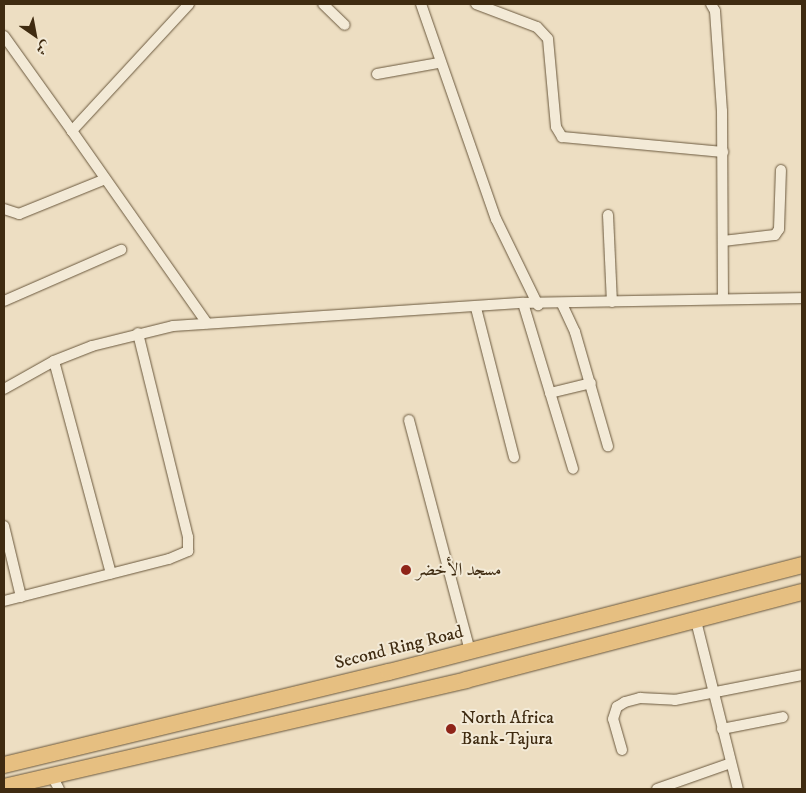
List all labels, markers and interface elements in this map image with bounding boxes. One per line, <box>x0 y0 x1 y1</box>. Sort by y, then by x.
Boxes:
north arrow <box>10 10 60 60</box>
text: ش <box>32 36 54 59</box>
place label: مسجد الأخضر <box>416 559 502 581</box>
marker: مسجد الأخضر <box>400 564 412 576</box>
street label: Second Ring Road <box>333 622 465 674</box>
place label: North Africa Bank-Tajura <box>461 708 554 751</box>
marker: North Africa Bank-Tajura <box>445 723 457 735</box>

